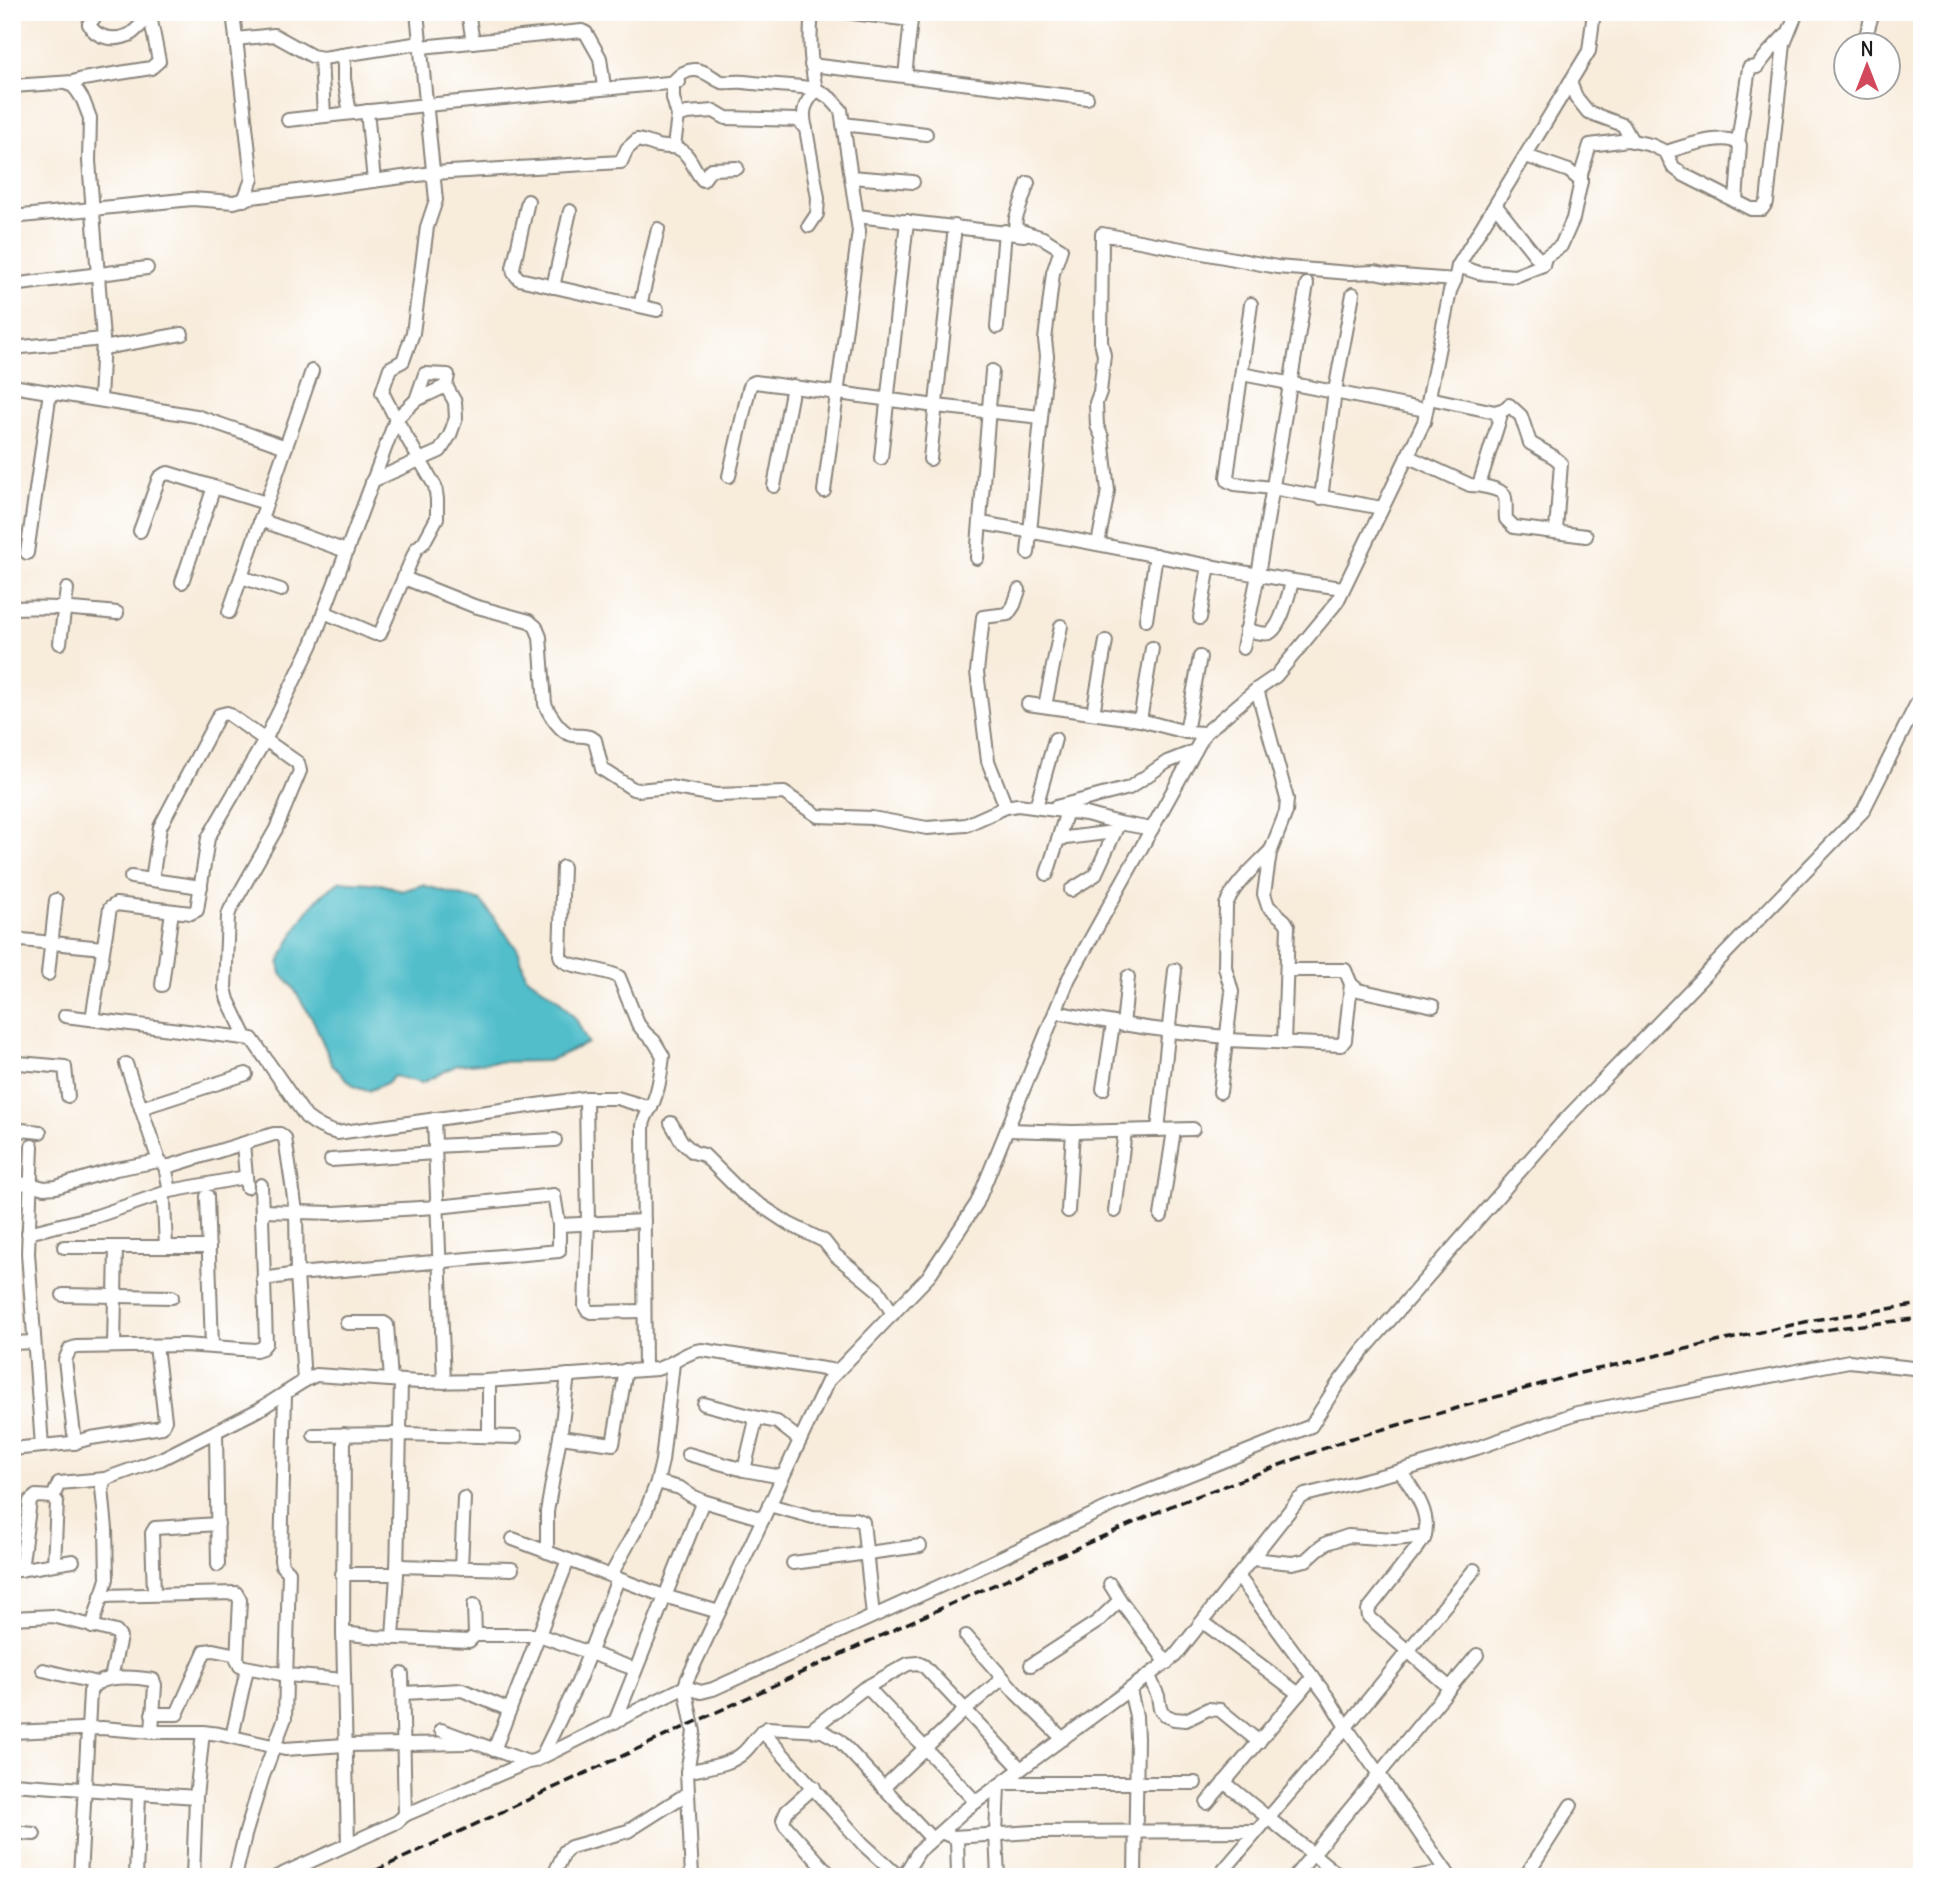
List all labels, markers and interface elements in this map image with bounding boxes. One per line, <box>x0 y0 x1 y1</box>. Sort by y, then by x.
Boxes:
north arrow <box>1832 32 1902 102</box>
text: N <box>1860 37 1874 61</box>

